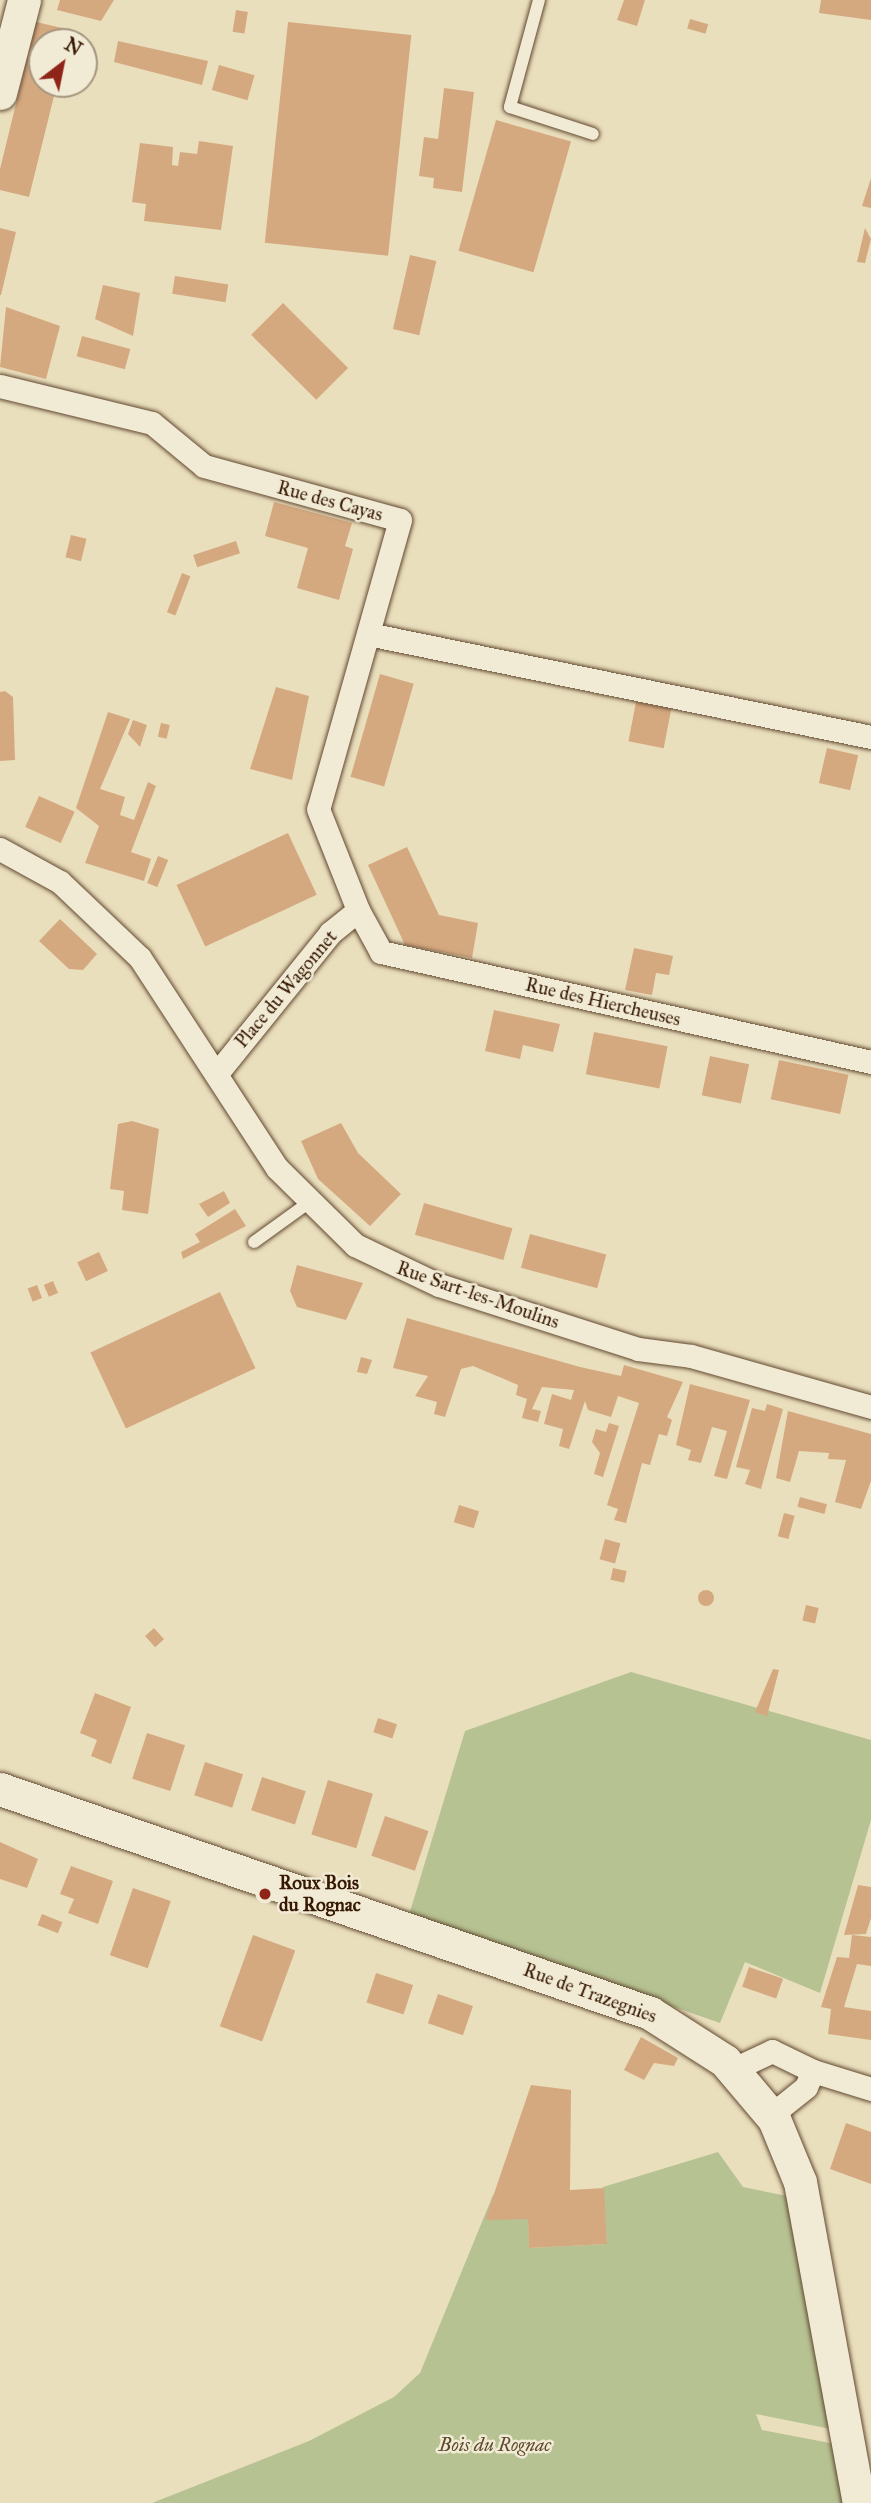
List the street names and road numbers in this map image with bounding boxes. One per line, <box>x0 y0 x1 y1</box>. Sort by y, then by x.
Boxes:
street label: Rue des Cayas <box>275 476 385 526</box>
street label: Place du Wagonnet <box>230 925 342 1053</box>
street label: Rue des Hiercheuses <box>523 973 683 1031</box>
street label: Rue Sart-les-Moulins <box>394 1256 562 1334</box>
street label: Rue de Trazegnies <box>520 1958 660 2028</box>

